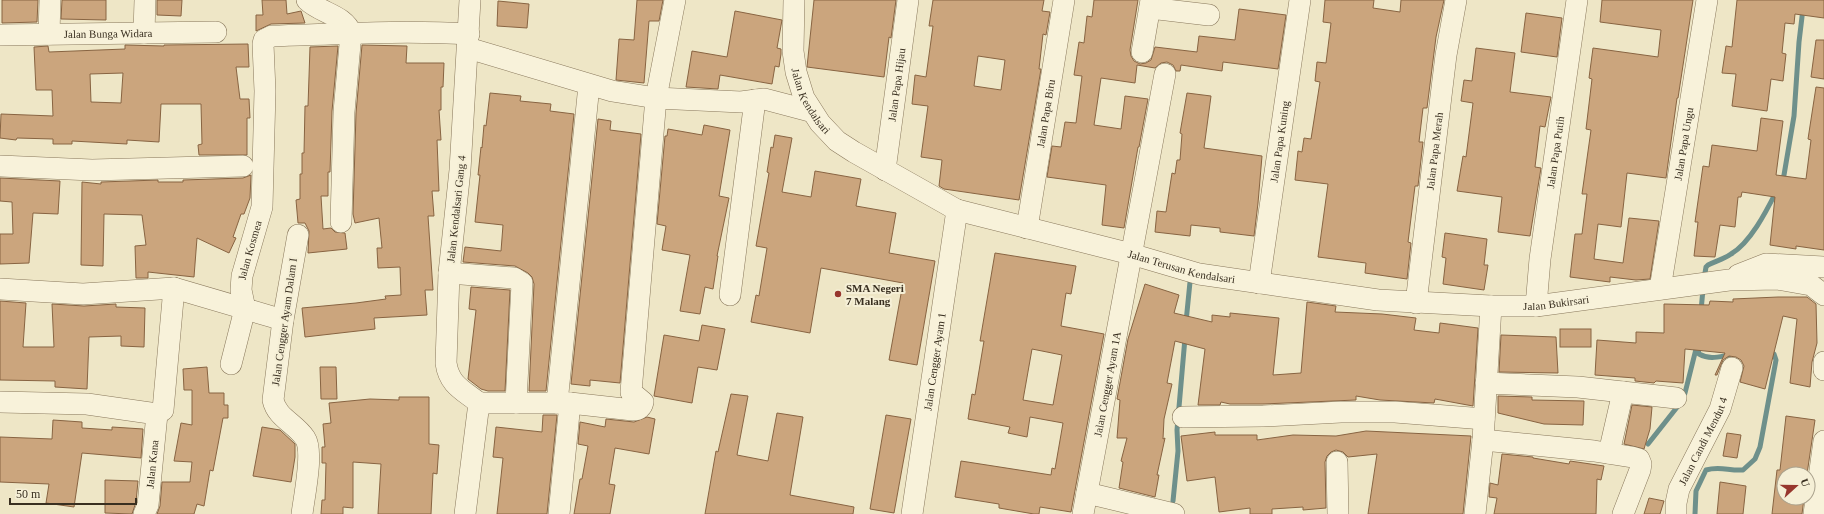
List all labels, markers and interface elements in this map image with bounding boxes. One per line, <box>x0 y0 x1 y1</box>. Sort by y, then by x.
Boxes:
street label: Jalan Bunga Widara <box>64 27 152 40</box>
street label: Jalan Papa Hijau <box>886 47 908 122</box>
street label: Jalan Kendalsari <box>790 67 833 136</box>
street label: Jalan Papa Biru <box>1034 78 1057 149</box>
street label: Jalan Papa Kuning <box>1268 99 1291 183</box>
street label: Jalan Papa Ungu <box>1672 106 1696 181</box>
street label: Jalan Papa Merah <box>1424 111 1445 191</box>
street label: Jalan Papa Putih <box>1544 115 1566 189</box>
street label: Jalan Kendalsari Gang 4 <box>444 154 468 263</box>
street label: Jalan Kosmea <box>236 219 264 280</box>
street label: Jalan Terusan Kendalsari <box>1127 247 1236 285</box>
street label: Jalan Cengger Ayam Dalam I <box>269 257 299 387</box>
place label: SMA Negeri 7 Malang <box>846 282 904 307</box>
marker: SMA Negeri 7 Malang <box>833 289 843 299</box>
street label: Jalan Bukirsari <box>1523 293 1590 312</box>
street label: Jalan Cengger Ayam 1 <box>921 312 948 411</box>
street label: Jalan Cengger Ayam 1A <box>1091 331 1123 438</box>
street label: Jalan Candi Mendut 4 <box>1676 395 1729 487</box>
street label: Jalan Kana <box>144 439 160 489</box>
north arrow <box>1776 466 1816 506</box>
text: U <box>1798 477 1812 488</box>
scale bar <box>10 480 136 506</box>
text: 50 m <box>16 487 41 501</box>

